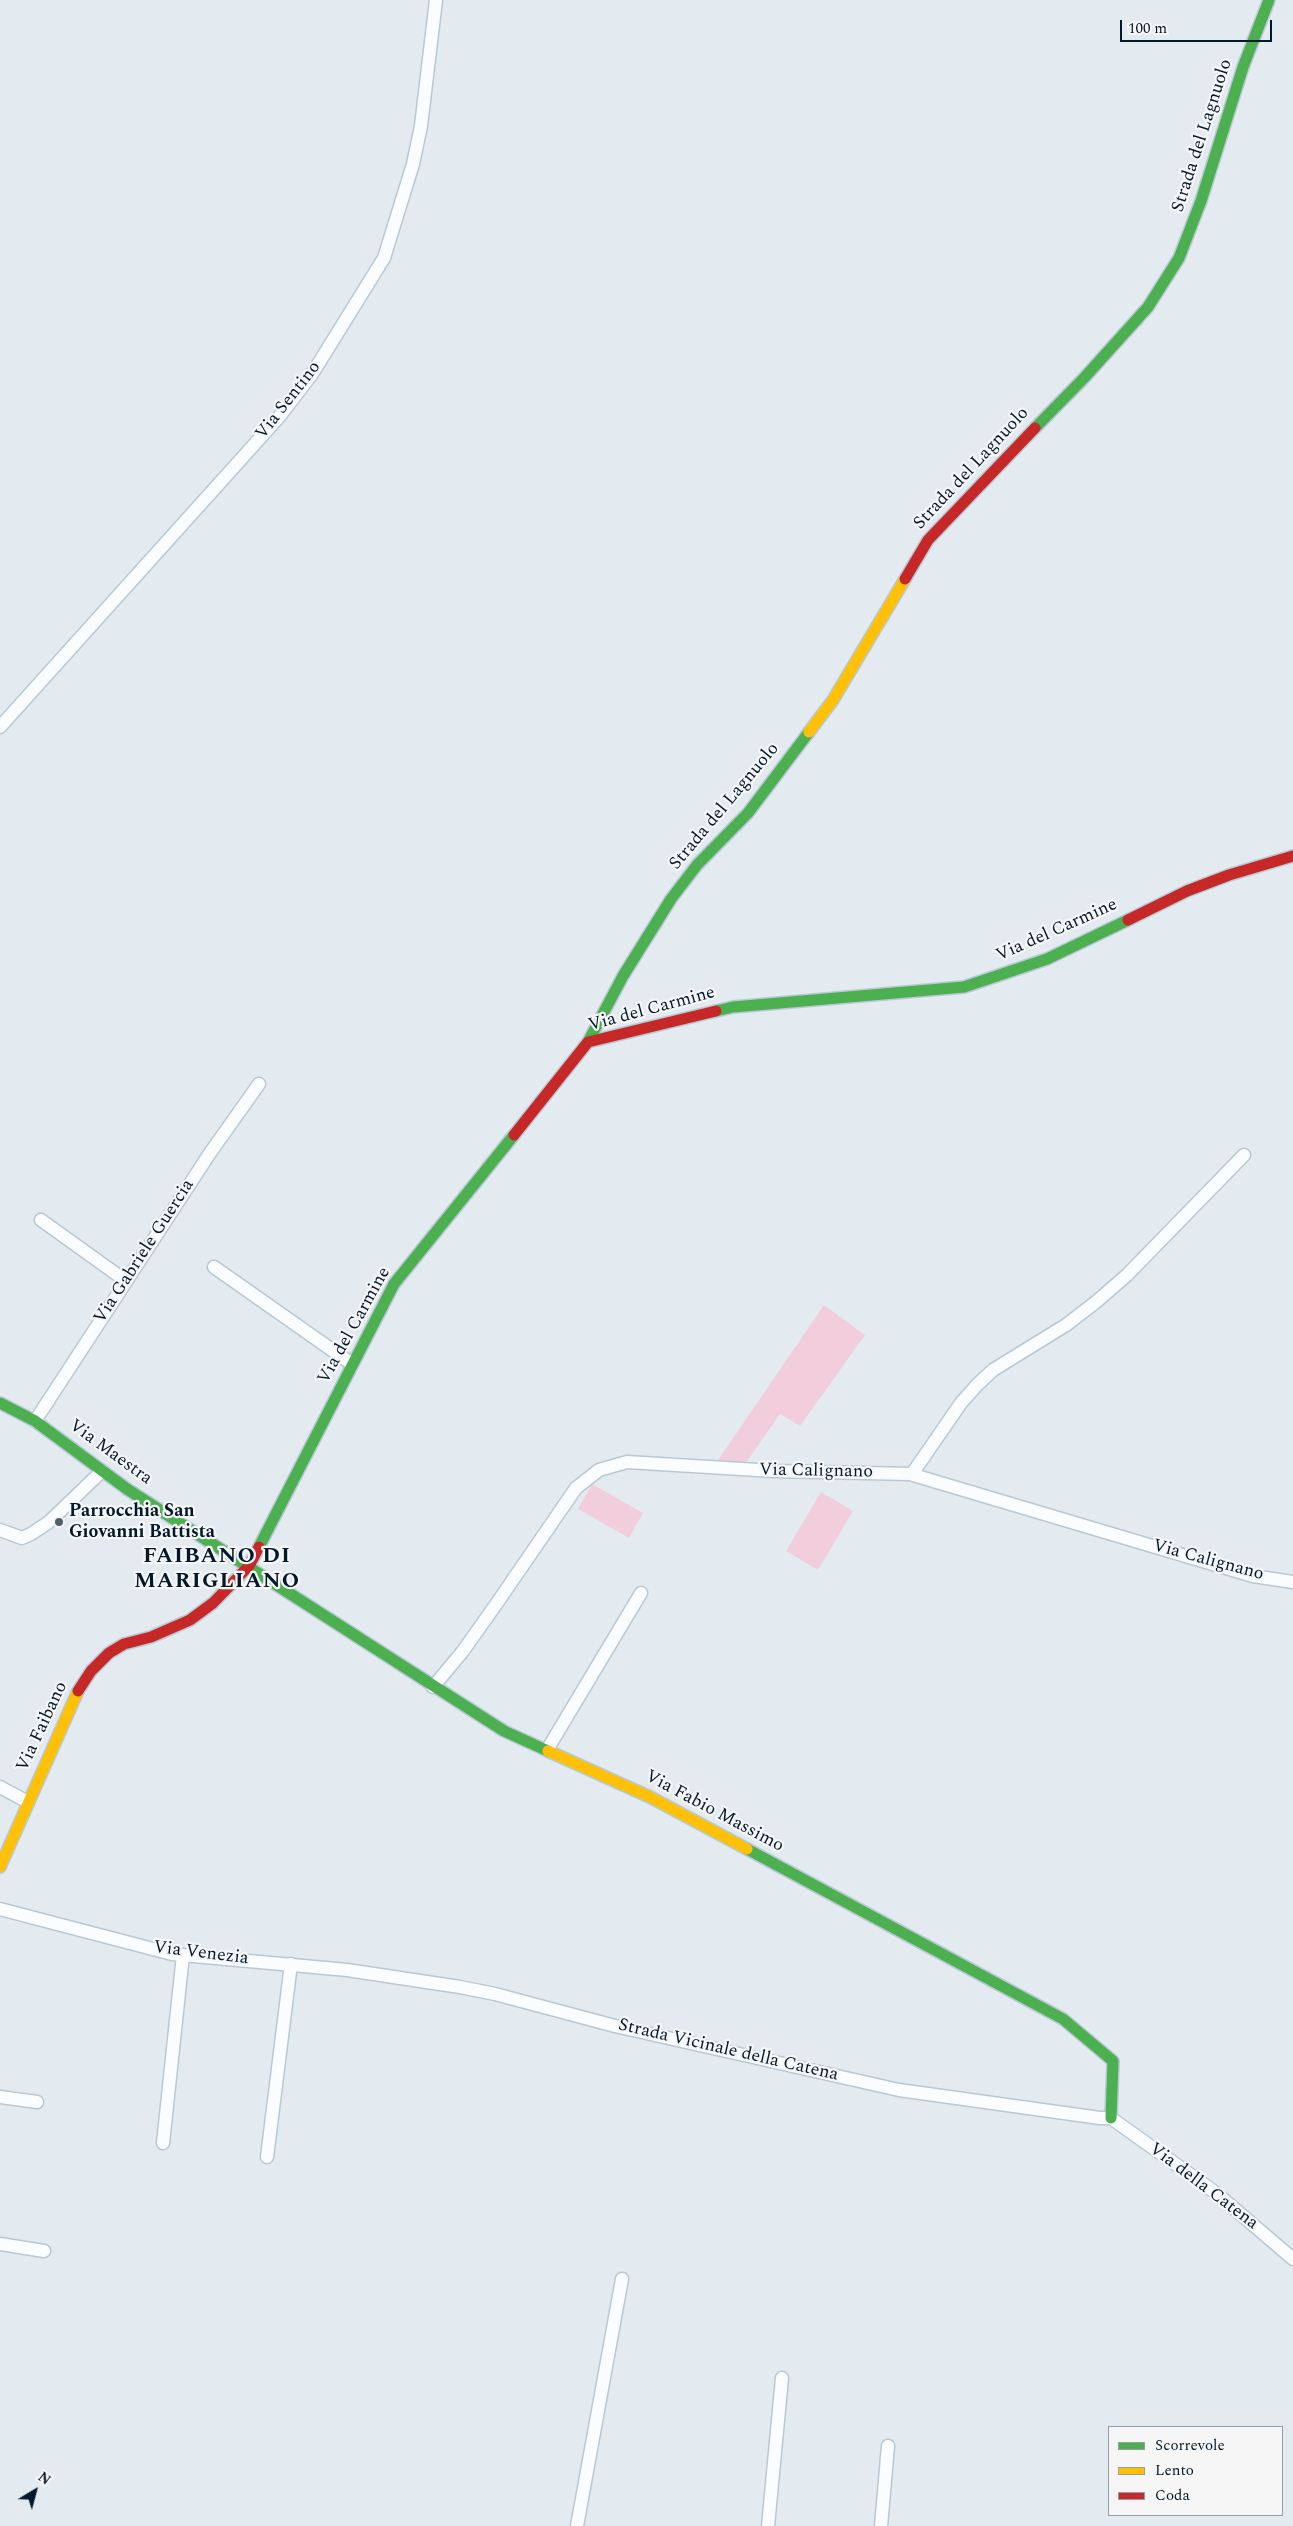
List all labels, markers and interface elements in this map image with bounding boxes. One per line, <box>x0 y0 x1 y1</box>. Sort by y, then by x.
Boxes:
scale bar <box>1123 10 1276 42</box>
text: 100 m <box>1128 17 1167 40</box>
street label: Strada del Lagnuolo <box>1168 57 1238 215</box>
street label: Via Sentino <box>252 357 326 445</box>
street label: Strada del Lagnuolo <box>910 403 1034 535</box>
street label: Strada del Lagnuolo <box>665 739 785 875</box>
street label: Via del Carmine <box>993 895 1121 967</box>
street label: Via del Carmine <box>586 983 718 1037</box>
street label: Via Gabriele Guercia <box>90 1176 200 1328</box>
street label: Via del Carmine <box>314 1264 396 1388</box>
street label: Via Maestra <box>64 1416 156 1490</box>
street label: Via Calignano <box>759 1460 873 1484</box>
place label: Parrocchia San Giovanni Battista <box>69 1501 215 1544</box>
marker: Parrocchia San Giovanni Battista <box>53 1516 65 1528</box>
street label: Via Calignano <box>1150 1536 1266 1586</box>
district label: FAIBANO DI MARIGLIANO <box>133 1545 301 1596</box>
street label: Via Faibano <box>13 1679 73 1775</box>
street label: Via Fabio Massimo <box>641 1766 787 1858</box>
street label: Via Venezia <box>152 1937 250 1971</box>
street label: Strada Vicinale della Catena <box>616 2015 840 2087</box>
street label: Via della Catena <box>1144 2139 1262 2235</box>
legend <box>1108 2426 1283 2516</box>
text: Scorrevole <box>1155 2434 1225 2457</box>
text: Lento <box>1155 2459 1194 2482</box>
north arrow <box>10 2466 60 2516</box>
text: N <box>33 2467 55 2490</box>
text: Coda <box>1155 2484 1190 2507</box>

